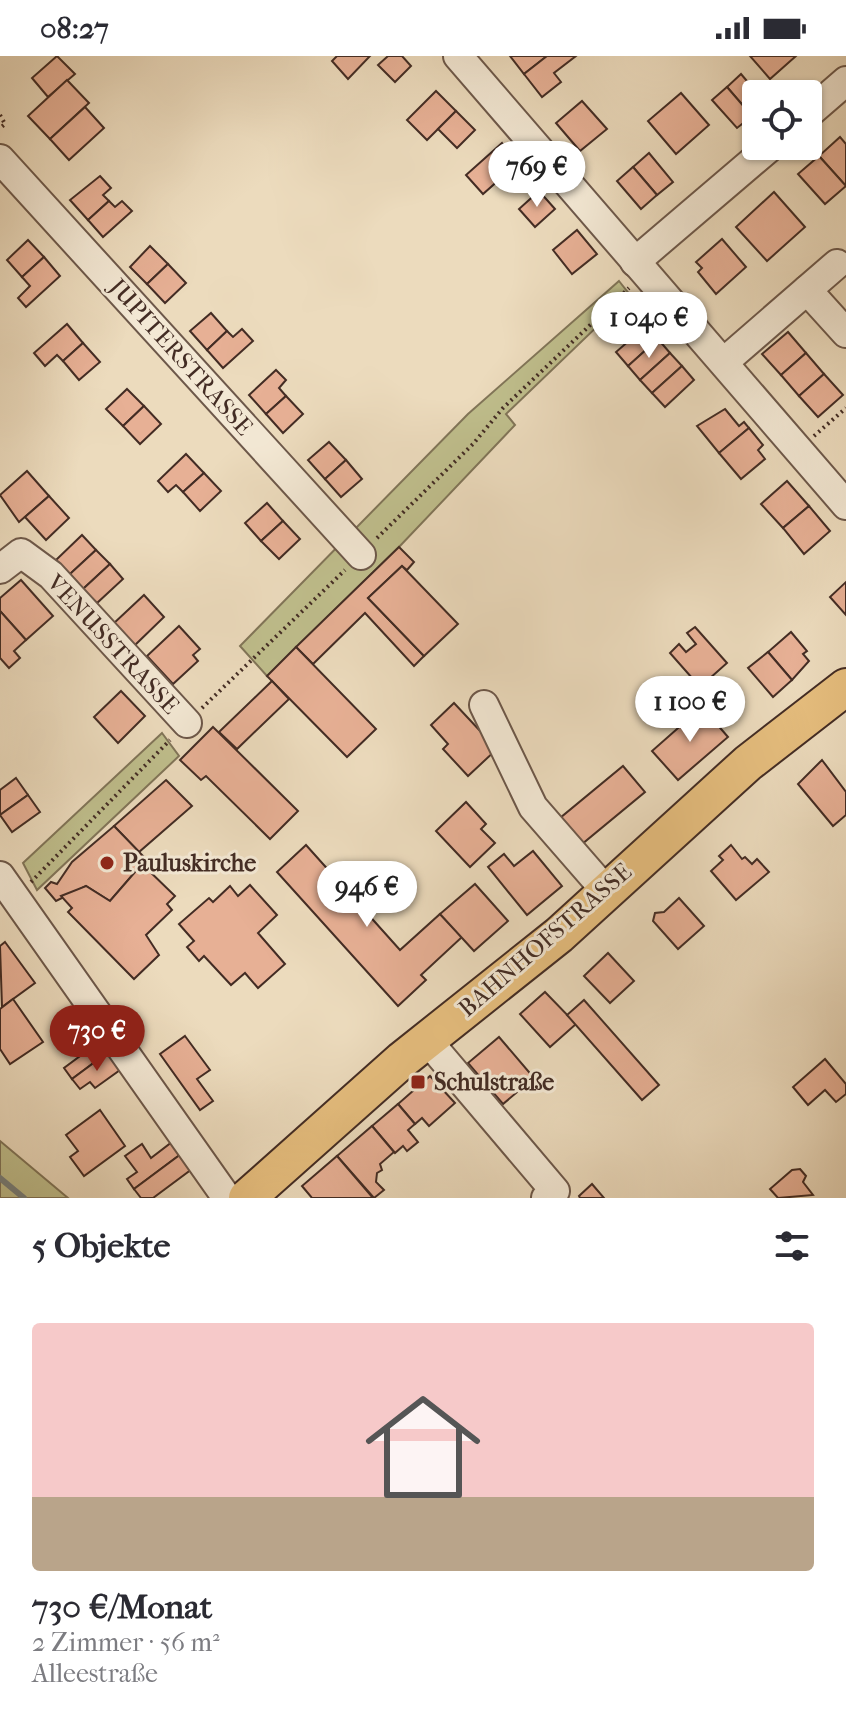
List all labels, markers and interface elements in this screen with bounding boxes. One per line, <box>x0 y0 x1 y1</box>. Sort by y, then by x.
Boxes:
text: 08:27 <box>40 11 109 46</box>
map controls <box>742 80 822 160</box>
button: locate <box>742 80 822 160</box>
pin: 769 € <box>481 141 593 209</box>
text: 769 € <box>506 151 568 182</box>
street label: JUPITERSTRASSE <box>102 272 259 441</box>
pin: 1 040 € <box>575 292 723 360</box>
text: 1 040 € <box>609 302 689 333</box>
street label: VENUSSTRASSE <box>41 568 185 720</box>
pin: 1 100 € <box>616 676 764 744</box>
text: 1 100 € <box>653 686 727 717</box>
place label: Pauluskirche <box>123 849 256 877</box>
marker: Pauluskirche <box>98 854 116 872</box>
street label: BAHNHOFSTRASSE <box>453 857 637 1023</box>
pin: 946 € <box>311 861 423 929</box>
text: 946 € <box>335 871 399 902</box>
pin: 730 € <box>41 1005 153 1073</box>
text: 730 € <box>68 1015 126 1046</box>
place label: Schulstraße <box>434 1068 554 1096</box>
marker: Schulstraße <box>409 1073 427 1091</box>
icon: filters <box>770 1224 814 1268</box>
text: 5 Objekte <box>32 1226 170 1266</box>
icon: home <box>351 1375 495 1519</box>
text: 730 €/Monat <box>32 1587 212 1627</box>
text: 2 Zimmer · 56 m² <box>32 1627 220 1658</box>
text: Alleestraße <box>32 1658 158 1689</box>

